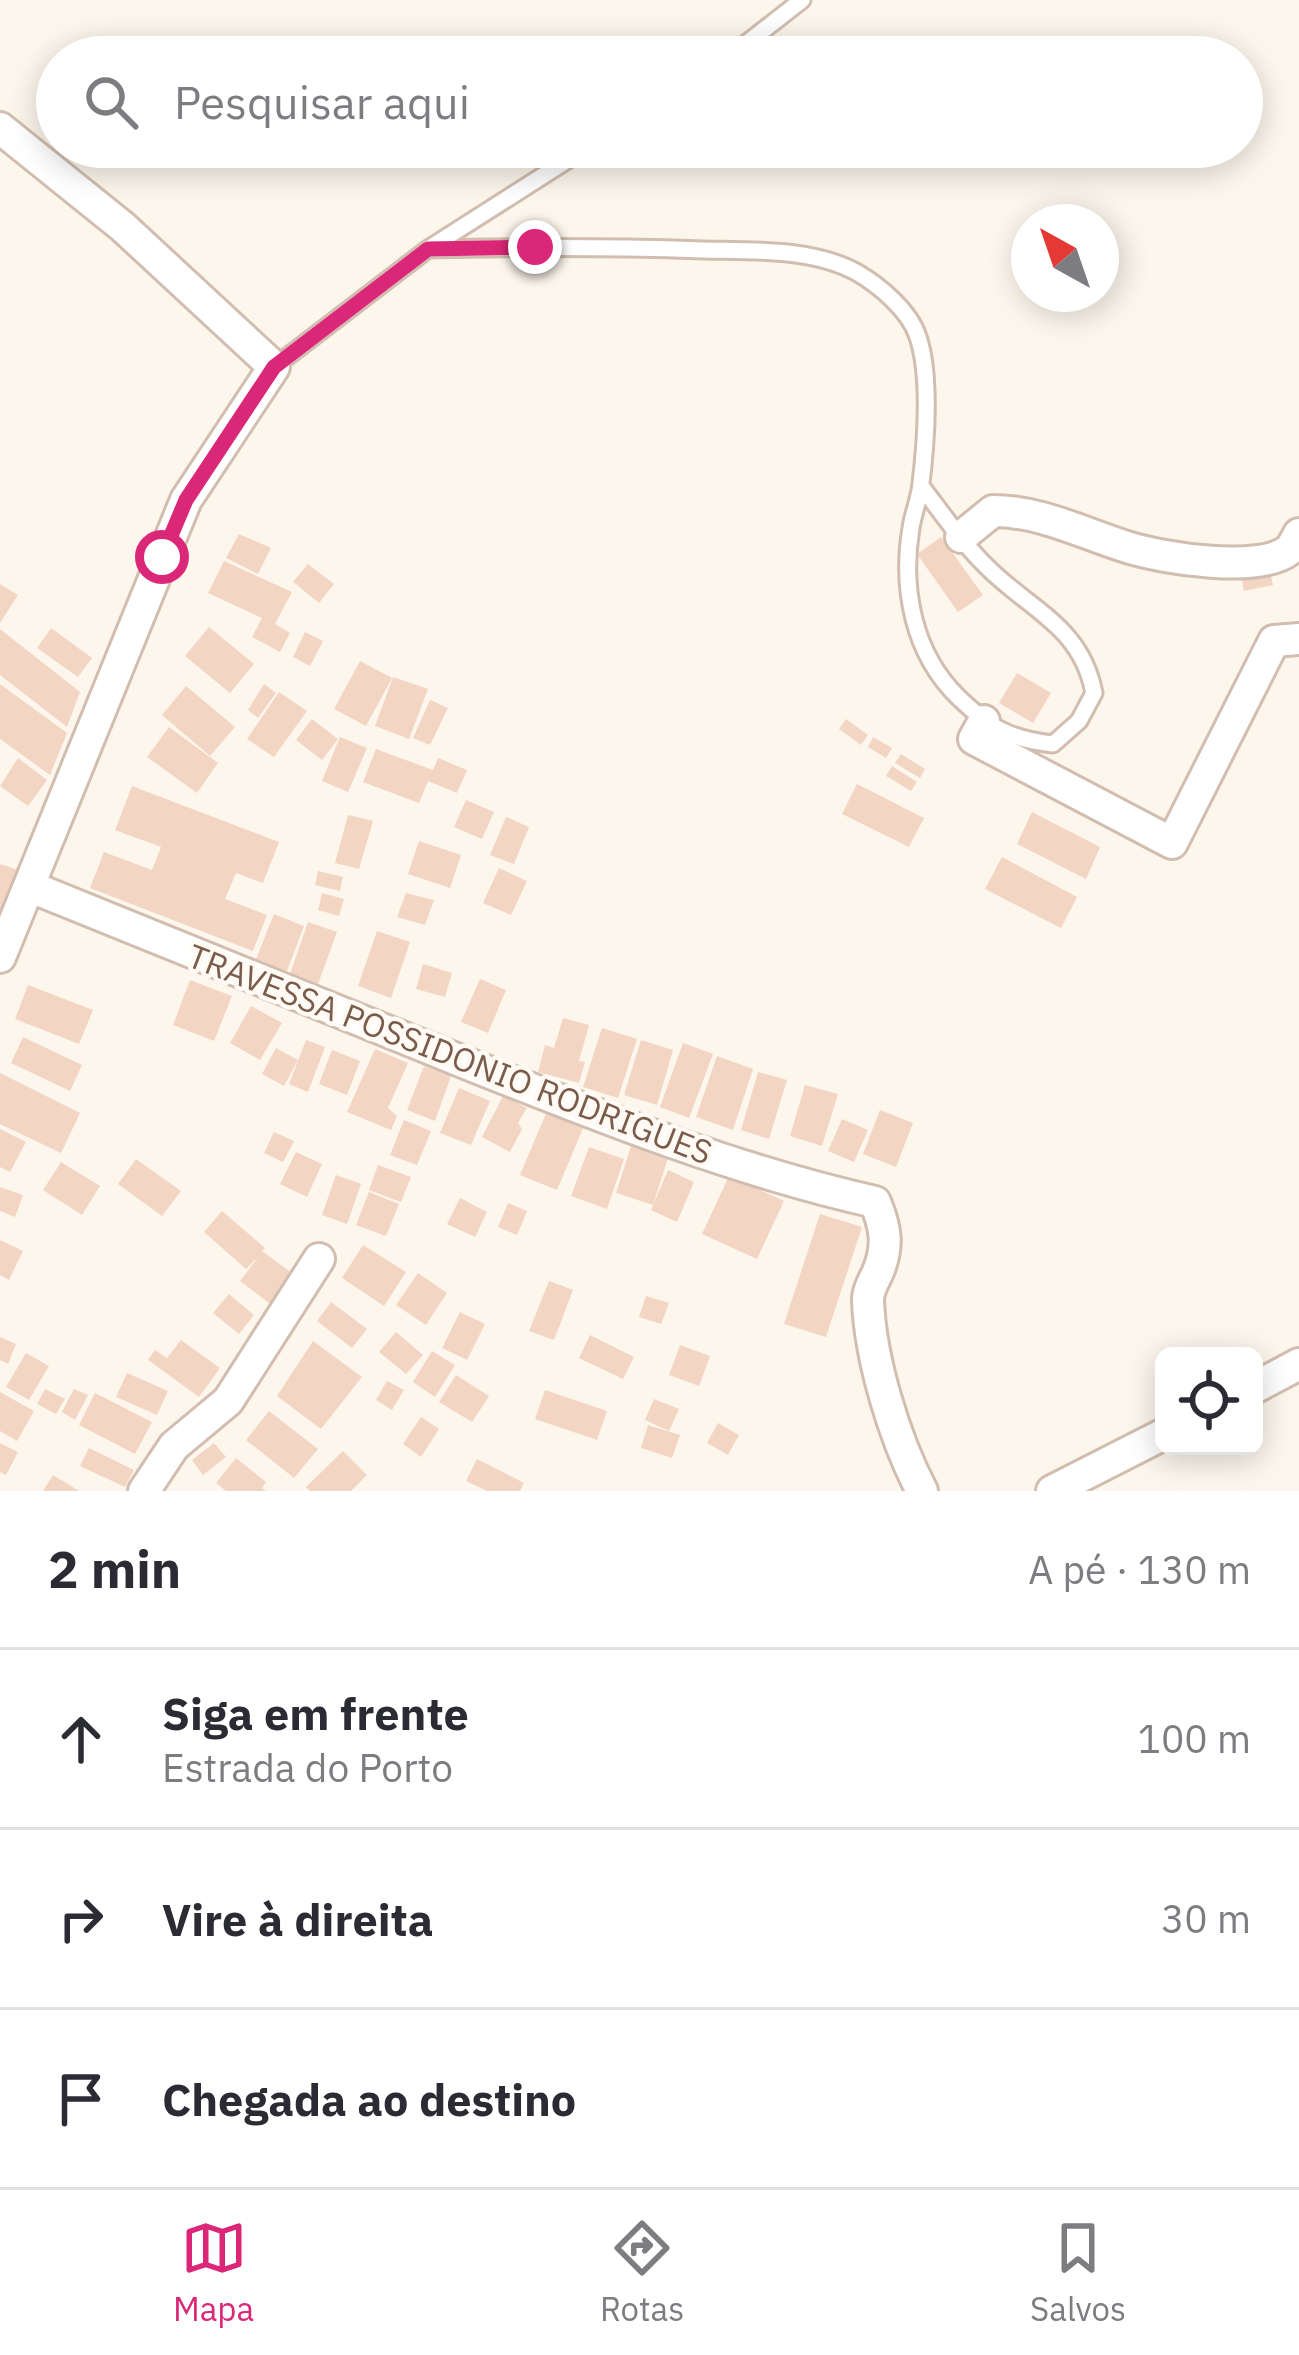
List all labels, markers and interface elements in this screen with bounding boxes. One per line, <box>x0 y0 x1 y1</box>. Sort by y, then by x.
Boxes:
search box <box>36 36 1263 168</box>
icon: search <box>78 69 144 135</box>
text: Pesquisar aqui <box>174 73 470 131</box>
north arrow <box>1011 204 1119 312</box>
route end <box>508 220 562 274</box>
route start <box>135 530 189 584</box>
street label: TRAVESSA POSSIDONIO RODRIGUES <box>182 933 718 1174</box>
map controls <box>1155 1347 1263 1455</box>
button: locate <box>1155 1347 1263 1455</box>
text: 2 min <box>48 1536 181 1602</box>
text: A pé · 130 m <box>1028 1544 1251 1595</box>
text: Siga em frente <box>162 1684 469 1742</box>
icon: ahead <box>48 1706 114 1772</box>
text: 100 m <box>1138 1713 1251 1764</box>
text: Estrada do Porto <box>162 1742 453 1793</box>
icon: right <box>48 1886 114 1952</box>
text: Vire à direita <box>162 1890 433 1948</box>
text: 30 m <box>1161 1893 1251 1944</box>
icon: arrive <box>48 2066 114 2132</box>
text: Chegada ao destino <box>162 2070 576 2128</box>
tab: Mapa <box>173 2215 254 2330</box>
tab: Rotas <box>600 2215 684 2330</box>
tab: Salvos <box>1030 2215 1126 2330</box>

